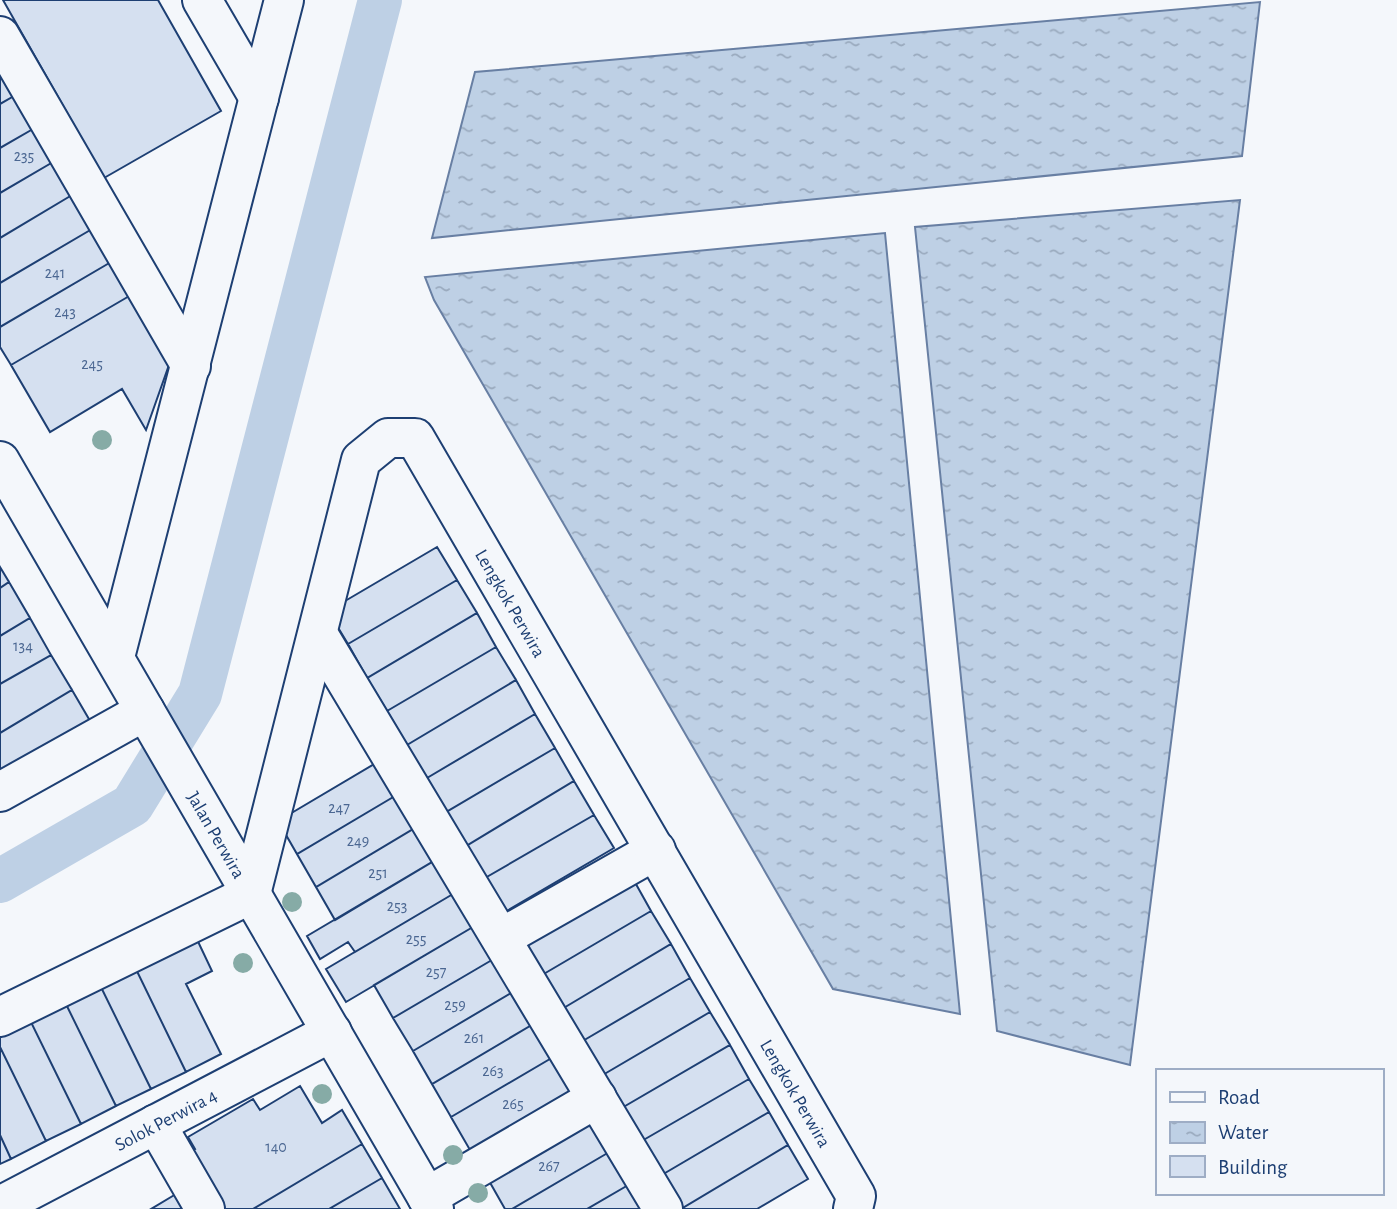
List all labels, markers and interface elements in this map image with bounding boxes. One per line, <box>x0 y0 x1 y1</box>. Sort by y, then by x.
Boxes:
house number: 235 <box>14 148 34 164</box>
house number: 241 <box>45 265 65 281</box>
house number: 243 <box>54 304 76 320</box>
house number: 245 <box>81 356 103 372</box>
street label: Lengkok Perwira <box>471 547 549 661</box>
house number: 134 <box>13 638 33 654</box>
street label: Jalan Perwira <box>183 789 248 882</box>
house number: 247 <box>328 800 350 816</box>
house number: 249 <box>347 833 369 849</box>
house number: 251 <box>368 865 388 881</box>
house number: 253 <box>387 898 407 914</box>
house number: 255 <box>406 931 426 947</box>
house number: 257 <box>426 964 447 980</box>
house number: 259 <box>444 997 466 1013</box>
house number: 261 <box>464 1030 484 1046</box>
street label: Lengkok Perwira <box>756 1037 834 1151</box>
house number: 263 <box>482 1063 504 1079</box>
legend <box>1156 1069 1383 1195</box>
street label: Solok Perwira 4 <box>112 1086 221 1155</box>
text: Road <box>1218 1087 1260 1108</box>
house number: 265 <box>502 1096 524 1112</box>
text: Water <box>1218 1122 1268 1143</box>
house number: 140 <box>265 1139 287 1155</box>
text: Building <box>1218 1157 1288 1178</box>
house number: 267 <box>538 1158 560 1174</box>

